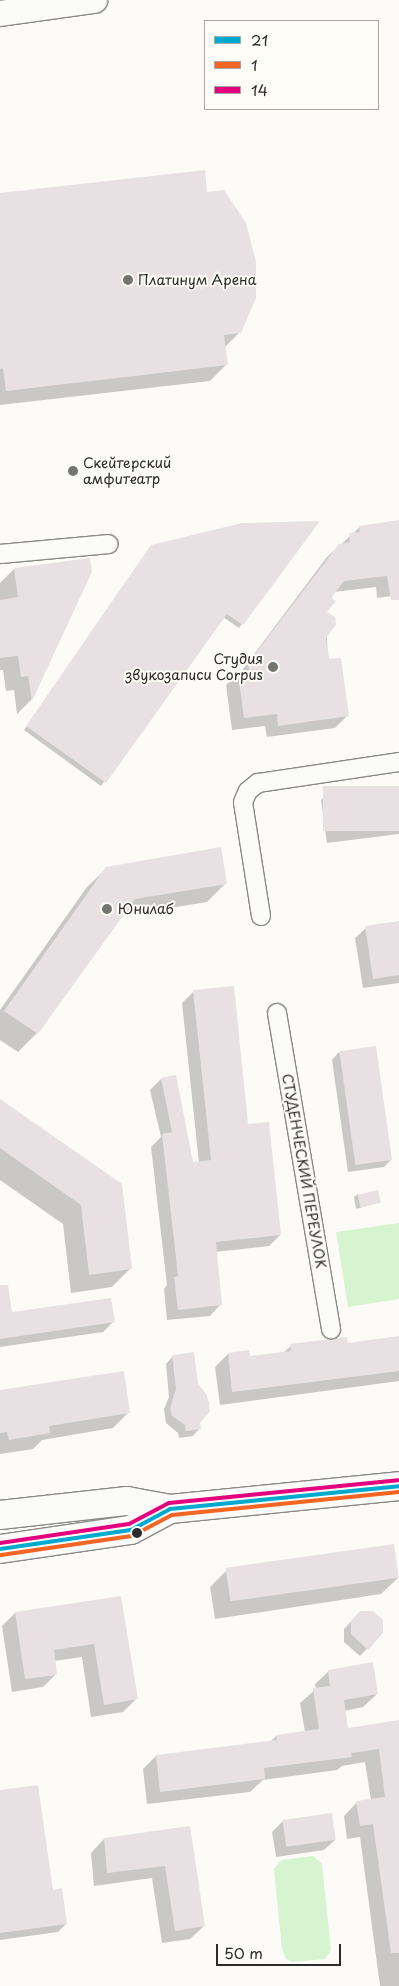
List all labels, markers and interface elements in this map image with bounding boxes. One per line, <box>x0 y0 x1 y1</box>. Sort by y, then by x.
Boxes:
legend <box>204 20 379 110</box>
text: 21 <box>251 28 268 51</box>
text: 1 <box>251 53 258 76</box>
text: 14 <box>251 78 268 101</box>
place label: Платинум Арена <box>138 272 257 288</box>
marker: Платинум Арена <box>122 274 134 286</box>
place label: Скейтерский амфитеатр <box>83 455 171 488</box>
marker: Скейтерский амфитеатр <box>67 465 79 477</box>
place label: Студия звукозаписи Corpus <box>124 651 263 684</box>
marker: Студия звукозаписи Corpus <box>267 661 279 673</box>
place label: Юнилаб <box>118 901 174 917</box>
marker: Юнилаб <box>100 902 114 916</box>
street label: СТУДЕНЧЕСКИЙ ПЕРЕУЛОК <box>278 1072 330 1270</box>
unlabelled marker <box>132 1528 142 1538</box>
scale bar <box>219 1934 344 1966</box>
text: 50 m <box>224 1941 263 1964</box>

